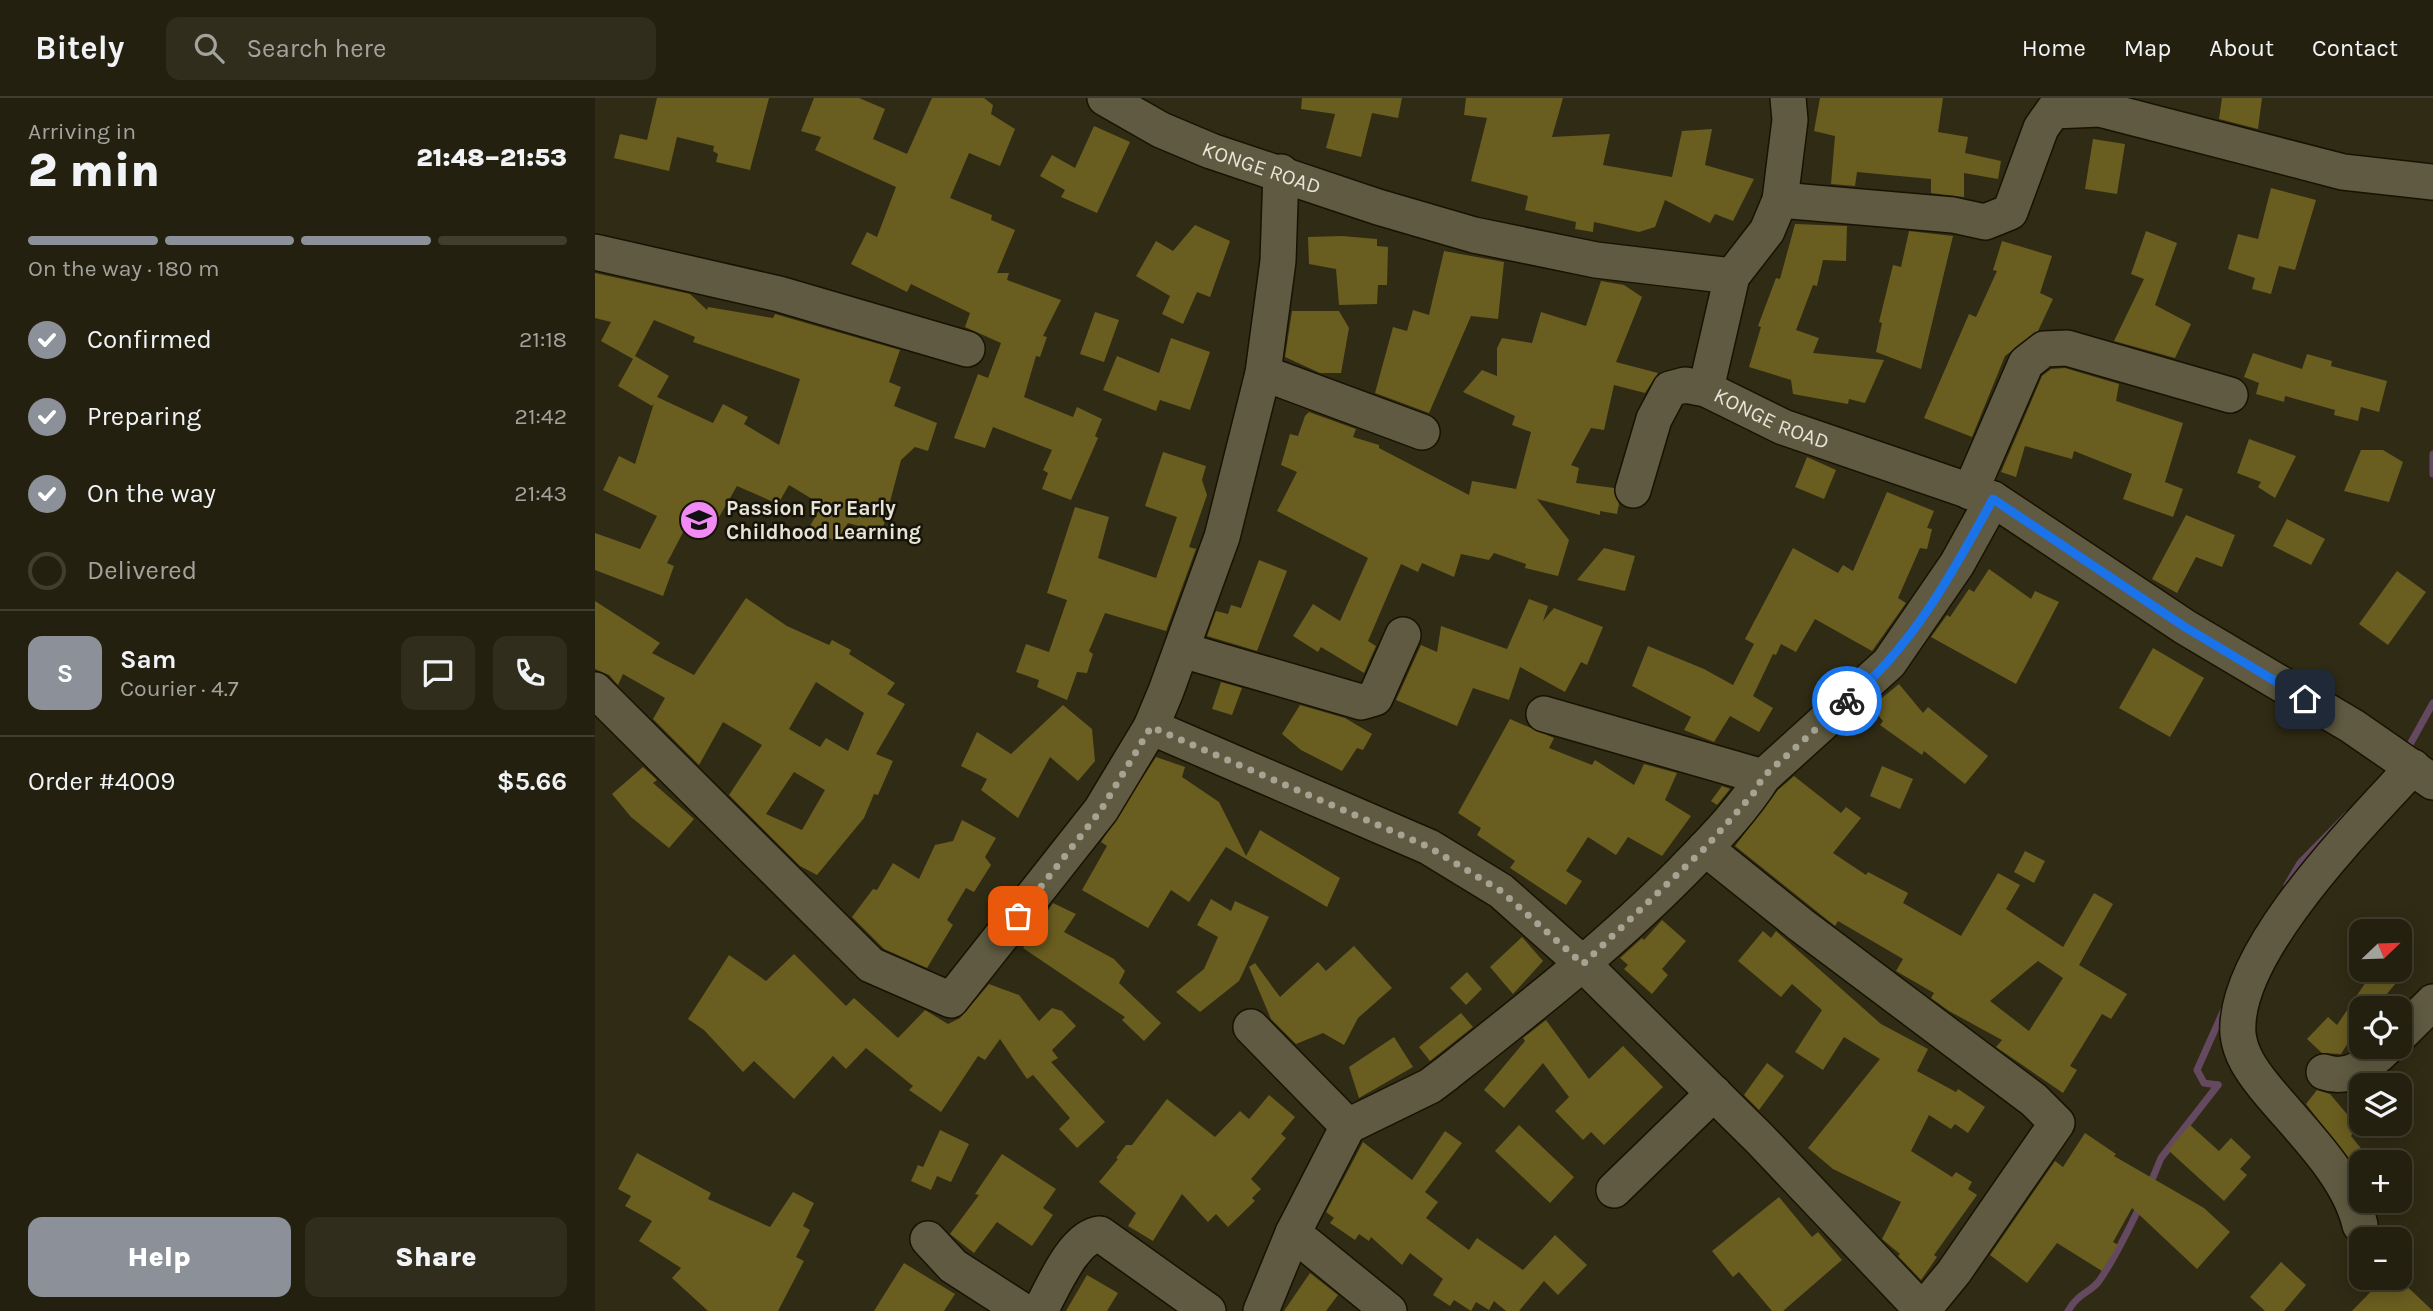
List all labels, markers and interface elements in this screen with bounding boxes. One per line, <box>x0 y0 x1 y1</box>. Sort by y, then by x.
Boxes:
search box <box>166 17 656 80</box>
text: Bitely <box>35 29 124 67</box>
icon: search <box>190 29 228 67</box>
text: Search here <box>246 33 386 64</box>
text: Home <box>2022 34 2086 62</box>
text: Map <box>2124 34 2171 62</box>
text: About <box>2209 34 2274 62</box>
text: Contact <box>2312 34 2398 62</box>
text: Arriving in <box>28 118 136 145</box>
street label: KONGE ROAD <box>1199 137 1324 199</box>
text: 21:48–21:53 <box>416 142 567 173</box>
text: 2 min <box>28 144 160 198</box>
text: On the way · 180 m <box>28 255 219 282</box>
icon: check <box>28 321 66 359</box>
text: Confirmed <box>87 324 212 355</box>
text: 21:18 <box>519 326 567 353</box>
street label: KONGE ROAD <box>1710 383 1832 454</box>
icon: check <box>28 398 66 436</box>
text: Preparing <box>87 401 201 432</box>
text: 21:42 <box>515 403 567 430</box>
icon: check <box>28 475 66 513</box>
text: On the way <box>87 478 216 509</box>
text: 21:43 <box>514 480 567 507</box>
place label: Passion For Early Childhood Learning <box>726 496 921 544</box>
school or university icon: Passion For Early Childhood Learning <box>678 499 720 541</box>
text: Delivered <box>87 555 197 586</box>
button: chat <box>401 636 475 710</box>
button: phone <box>493 636 567 710</box>
text: Sam <box>120 644 176 675</box>
text: S <box>57 658 73 689</box>
courier <box>1812 666 1882 736</box>
pin <box>2275 669 2335 729</box>
text: Courier · 4.7 <box>120 675 239 702</box>
icon: home <box>2286 680 2324 718</box>
icon: bike <box>1828 682 1866 720</box>
text: Order #4009 <box>28 766 175 797</box>
text: $5.66 <box>497 766 567 797</box>
pin <box>988 886 1048 946</box>
icon: bag <box>999 897 1037 935</box>
north arrow <box>2349 919 2411 982</box>
map controls <box>2349 919 2412 1290</box>
button: locate <box>2349 996 2412 1059</box>
button: layers <box>2349 1073 2412 1136</box>
button: + <box>2349 1150 2412 1213</box>
button: Help <box>28 1217 291 1297</box>
button: Share <box>305 1217 567 1297</box>
button: − <box>2349 1227 2412 1290</box>

